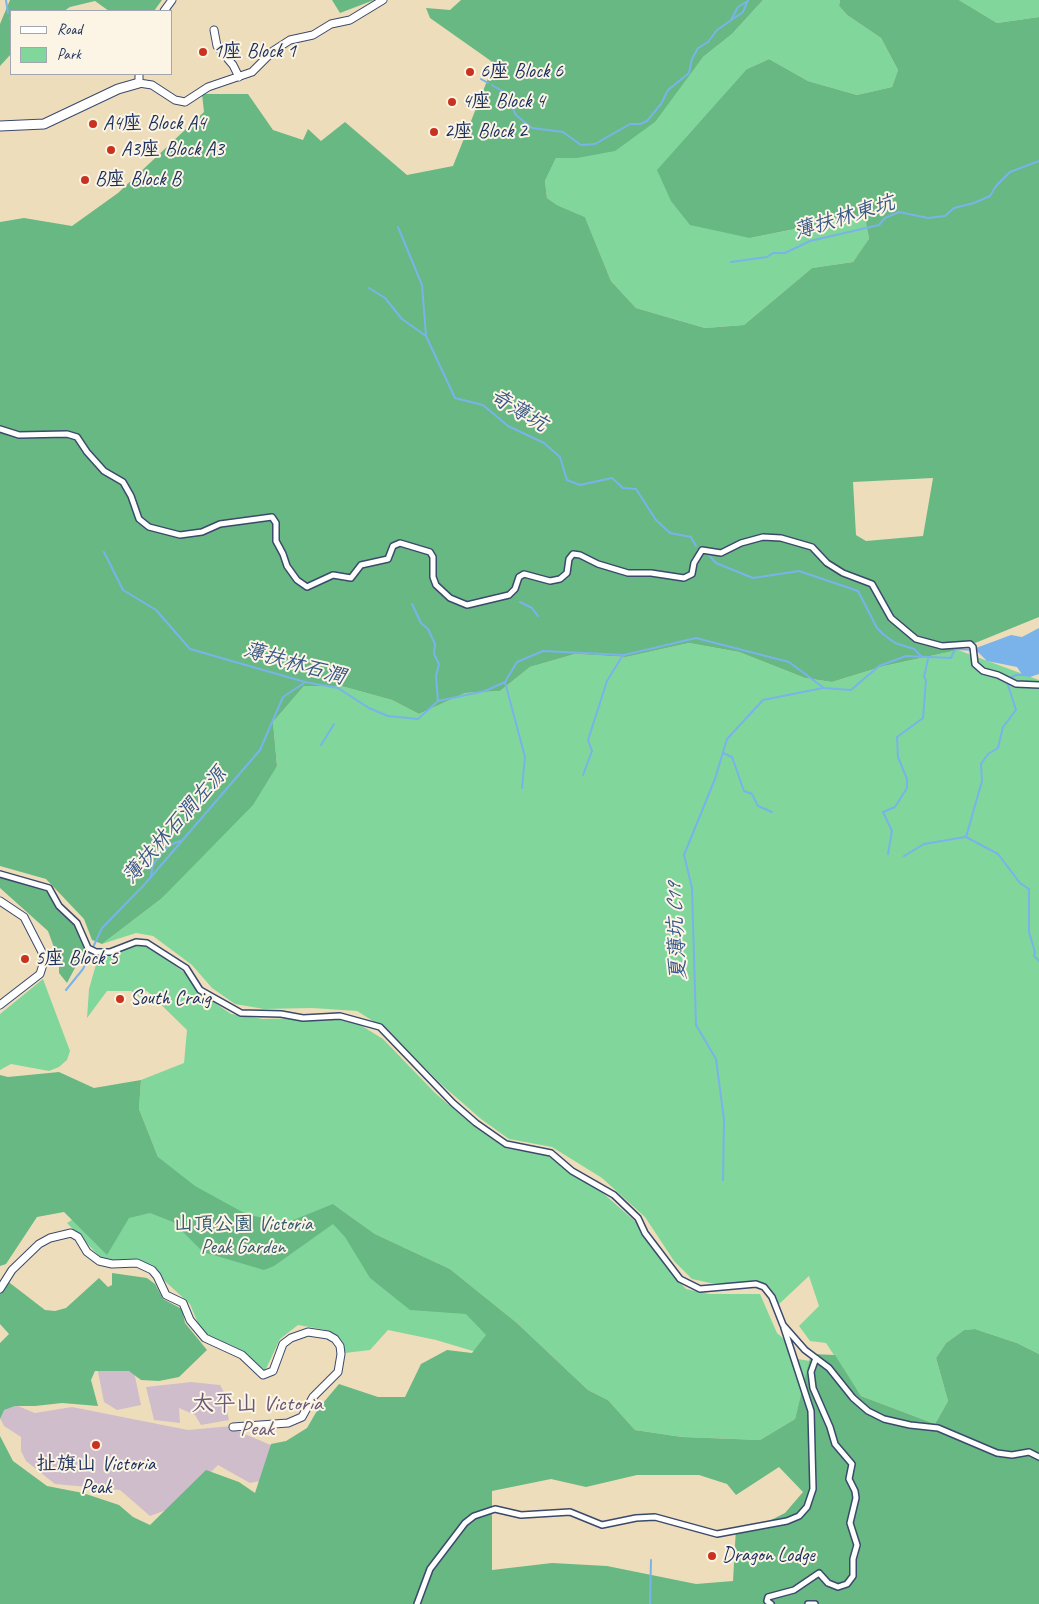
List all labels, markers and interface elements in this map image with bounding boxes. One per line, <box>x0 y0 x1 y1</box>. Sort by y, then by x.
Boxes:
legend <box>10 10 172 75</box>
text: Road <box>57 20 82 39</box>
place label: 1座 Block 1 <box>213 40 296 64</box>
text: Park <box>57 45 81 64</box>
marker: 1座 Block 1 <box>197 46 209 58</box>
place label: 6座 Block 6 <box>480 60 563 84</box>
marker: 6座 Block 6 <box>464 66 476 78</box>
place label: 4座 Block 4 <box>462 90 545 114</box>
marker: 4座 Block 4 <box>446 96 458 108</box>
place label: A4座 Block A4 <box>103 112 206 136</box>
marker: A4座 Block A4 <box>87 118 99 130</box>
place label: 2座 Block 2 <box>444 120 527 144</box>
marker: 2座 Block 2 <box>428 126 440 138</box>
place label: A3座 Block A3 <box>121 138 224 162</box>
marker: A3座 Block A3 <box>105 144 117 156</box>
place label: B座 Block B <box>95 168 181 192</box>
marker: B座 Block B <box>79 174 91 186</box>
water label: 薄扶林東坑 <box>790 191 898 245</box>
water label: 奇薄坑 <box>485 384 551 438</box>
water label: 薄扶林石澗 <box>240 637 348 691</box>
water label: 薄扶林石澗左源 <box>117 762 233 890</box>
water label: 夏薄坑 C19 <box>662 883 692 981</box>
place label: 5座 Block 5 <box>35 947 118 971</box>
marker: 5座 Block 5 <box>19 953 31 965</box>
place label: South Craig <box>130 987 211 1011</box>
marker: South Craig <box>114 993 126 1005</box>
park label: 山頂公園 Victoria Peak Garden <box>174 1213 312 1260</box>
district label: 太平山 Victoria Peak <box>192 1391 322 1442</box>
marker: 扯旗山 Victoria Peak <box>90 1439 102 1451</box>
place label: 扯旗山 Victoria Peak <box>37 1453 155 1500</box>
place label: Dragon Lodge <box>722 1544 815 1568</box>
marker: Dragon Lodge <box>706 1550 718 1562</box>

